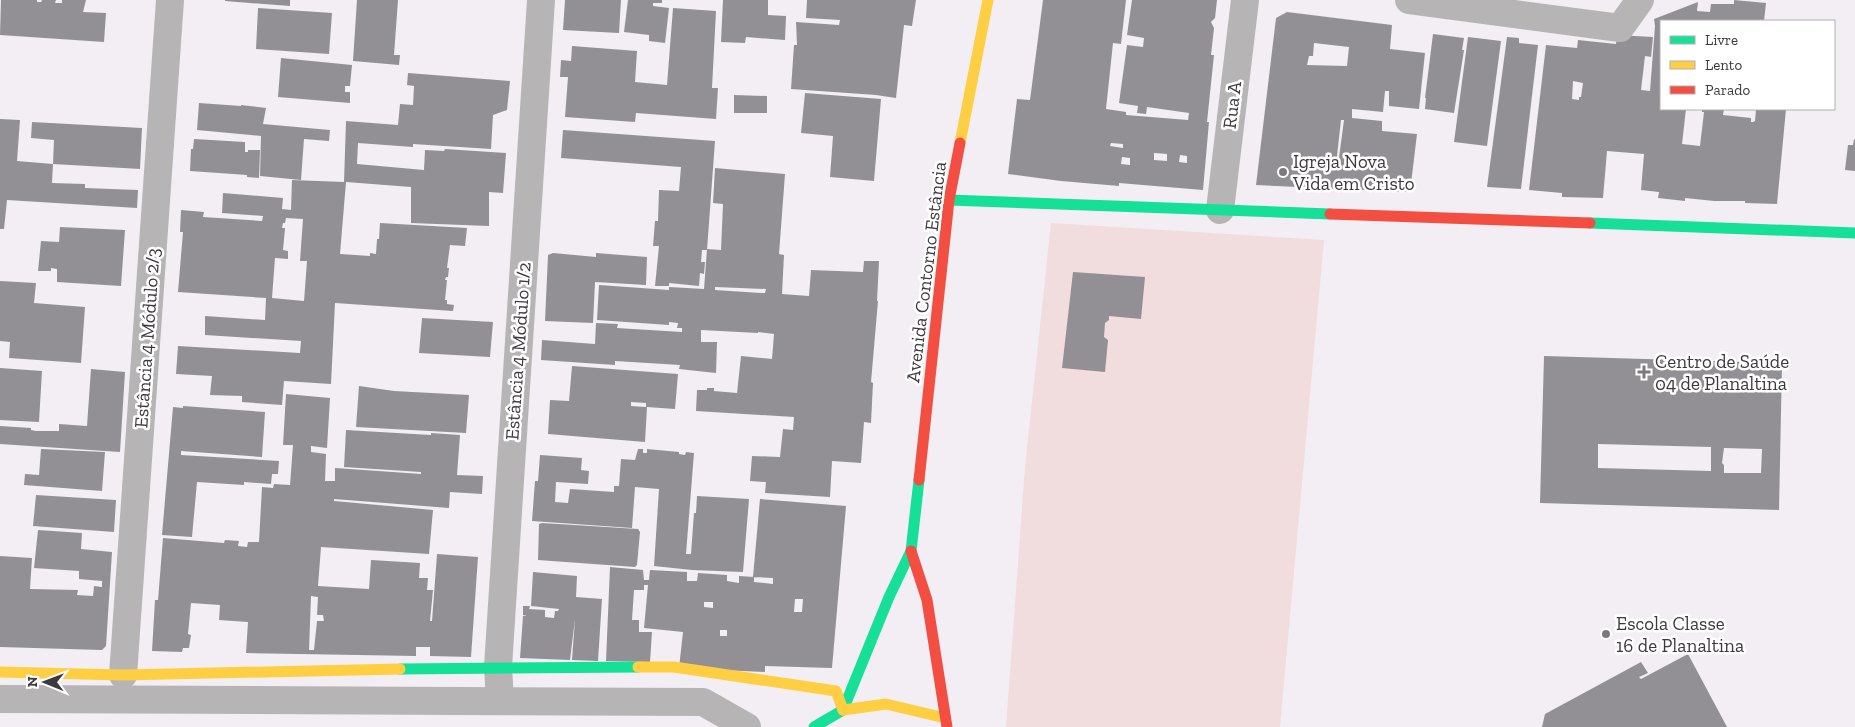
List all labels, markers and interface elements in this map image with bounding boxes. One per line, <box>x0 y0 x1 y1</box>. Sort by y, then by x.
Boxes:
legend <box>1660 20 1835 110</box>
text: Livre <box>1705 31 1738 49</box>
text: Lento <box>1705 56 1742 74</box>
street label: Rua A <box>1218 79 1246 130</box>
text: Parado <box>1705 81 1751 99</box>
place label: Igreja Nova Vida em Cristo <box>1292 150 1415 195</box>
street label: Avenida Contorno Estância <box>901 160 951 384</box>
marker: Igreja Nova Vida em Cristo <box>1277 166 1289 178</box>
street label: Estância 4 Módulo 2/3 <box>129 247 165 429</box>
street label: Estância 4 Módulo 1/2 <box>500 261 536 441</box>
place label: Centro de Saúde 04 de Planaltina <box>1655 350 1789 395</box>
marker: Centro de Saúde 04 de Planaltina <box>1637 365 1651 379</box>
place label: Escola Classe 16 de Planaltina <box>1616 612 1744 657</box>
marker: Escola Classe 16 de Planaltina <box>1600 628 1612 640</box>
north arrow <box>20 657 70 707</box>
text: N <box>24 676 41 687</box>

